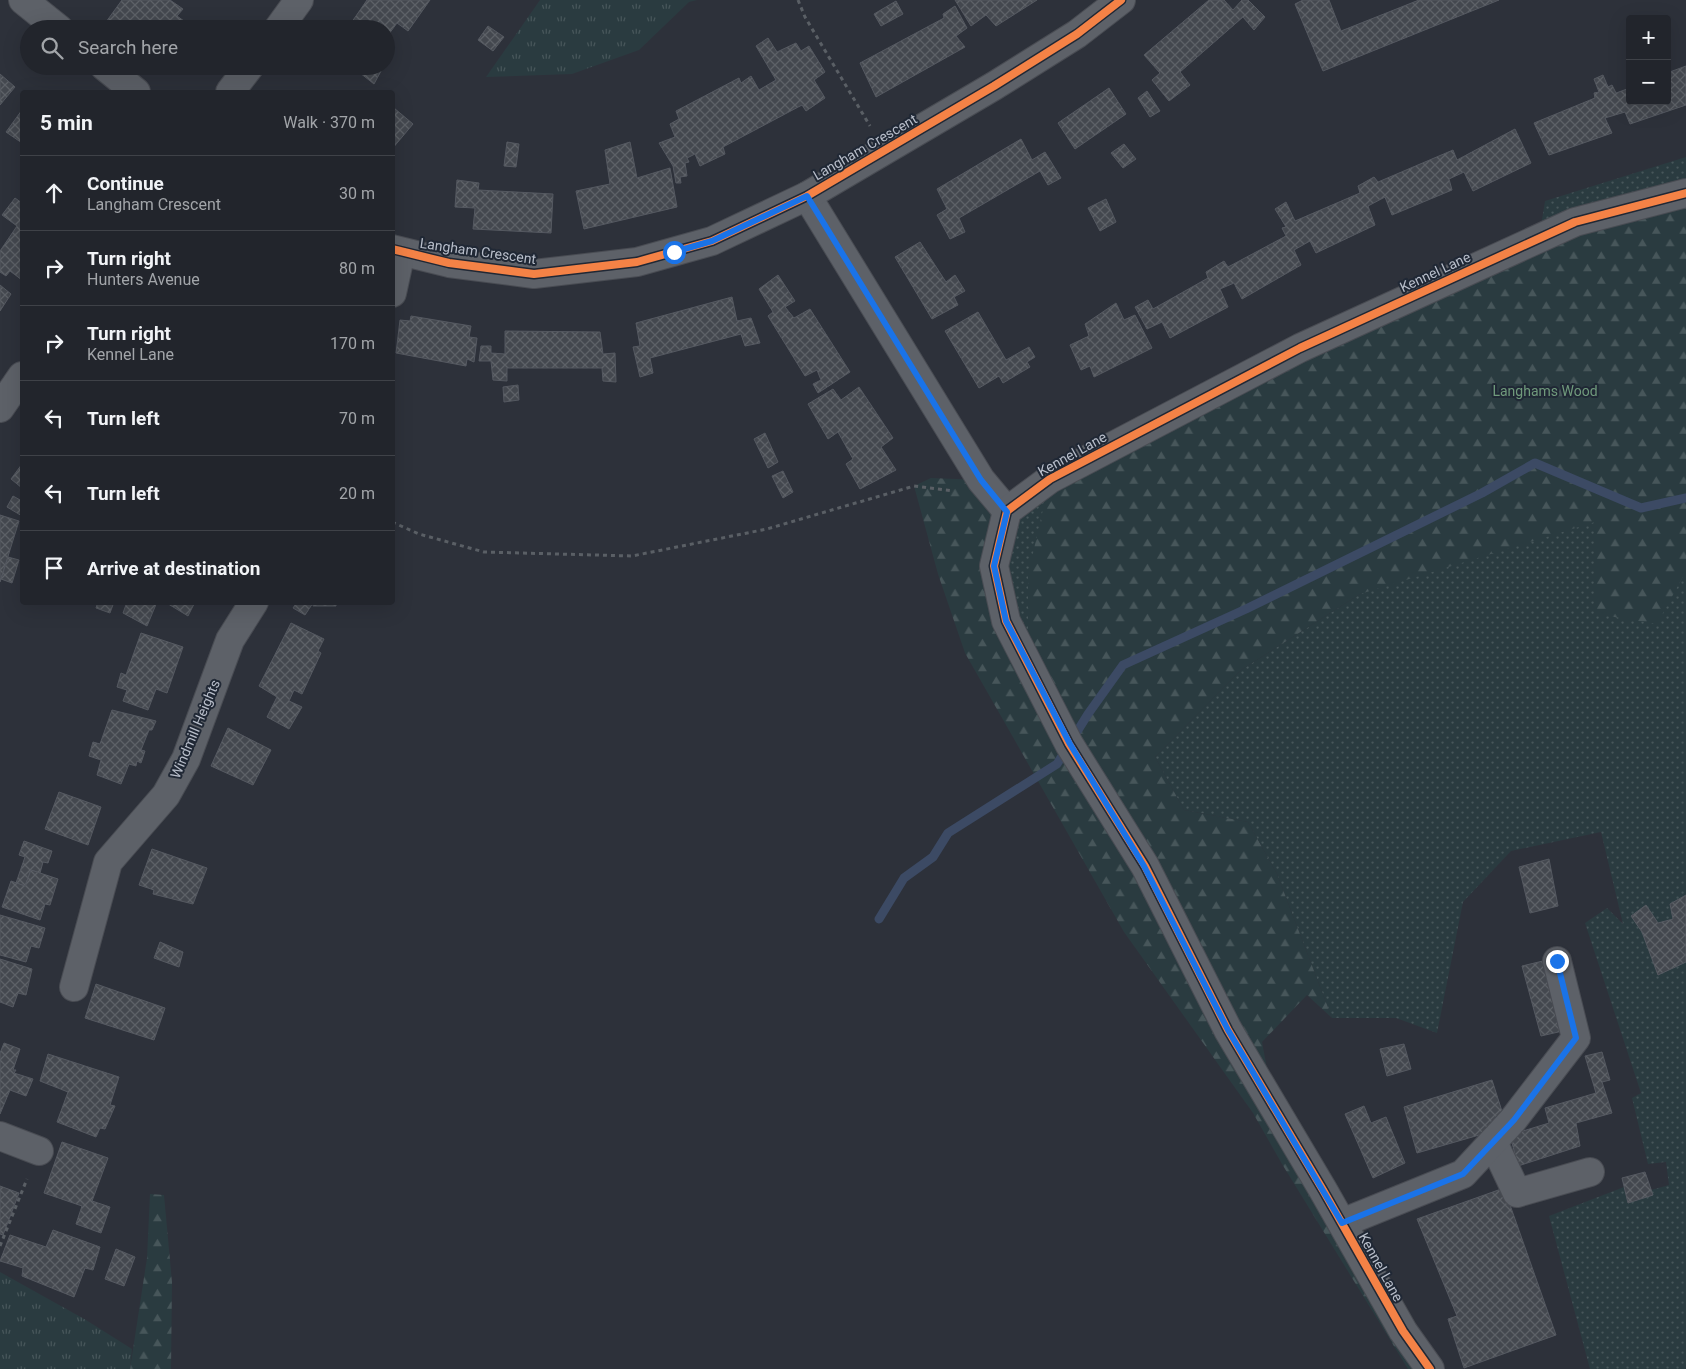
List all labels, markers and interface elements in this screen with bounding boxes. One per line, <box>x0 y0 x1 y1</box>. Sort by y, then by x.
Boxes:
map controls <box>1626 15 1671 105</box>
button: + <box>1626 15 1671 60</box>
search box <box>20 20 395 75</box>
icon: search <box>38 34 66 62</box>
text: Search here <box>78 36 178 59</box>
button: − <box>1626 60 1671 105</box>
text: 5 min <box>40 111 93 135</box>
street label: Langham Crescent <box>810 111 920 183</box>
text: Walk · 370 m <box>283 113 375 132</box>
text: Continue <box>87 172 164 195</box>
icon: ahead <box>40 179 68 207</box>
text: 30 m <box>339 184 375 203</box>
text: Langham Crescent <box>87 195 221 214</box>
street label: Langham Crescent <box>419 235 538 267</box>
route start <box>663 241 686 264</box>
text: Turn right <box>87 247 171 270</box>
street label: Kennel Lane <box>1397 249 1473 295</box>
icon: right <box>40 254 68 282</box>
text: 80 m <box>339 259 375 278</box>
text: Hunters Avenue <box>87 270 200 289</box>
text: Turn right <box>87 322 171 345</box>
icon: right <box>40 329 68 357</box>
text: 170 m <box>330 334 375 353</box>
text: Kennel Lane <box>87 345 174 364</box>
park label: Langhams Wood <box>1492 383 1598 399</box>
icon: left <box>40 404 68 432</box>
text: Turn left <box>87 407 160 430</box>
text: 70 m <box>339 409 375 428</box>
street label: Kennel Lane <box>1035 429 1109 479</box>
icon: left <box>40 479 68 507</box>
text: Turn left <box>87 482 160 505</box>
text: 20 m <box>339 484 375 503</box>
icon: arrive <box>40 554 68 582</box>
text: Arrive at destination <box>87 557 260 580</box>
street label: Windmill Heights <box>167 677 223 781</box>
route end <box>1546 950 1569 973</box>
street label: Kennel Lane <box>1356 1230 1406 1304</box>

